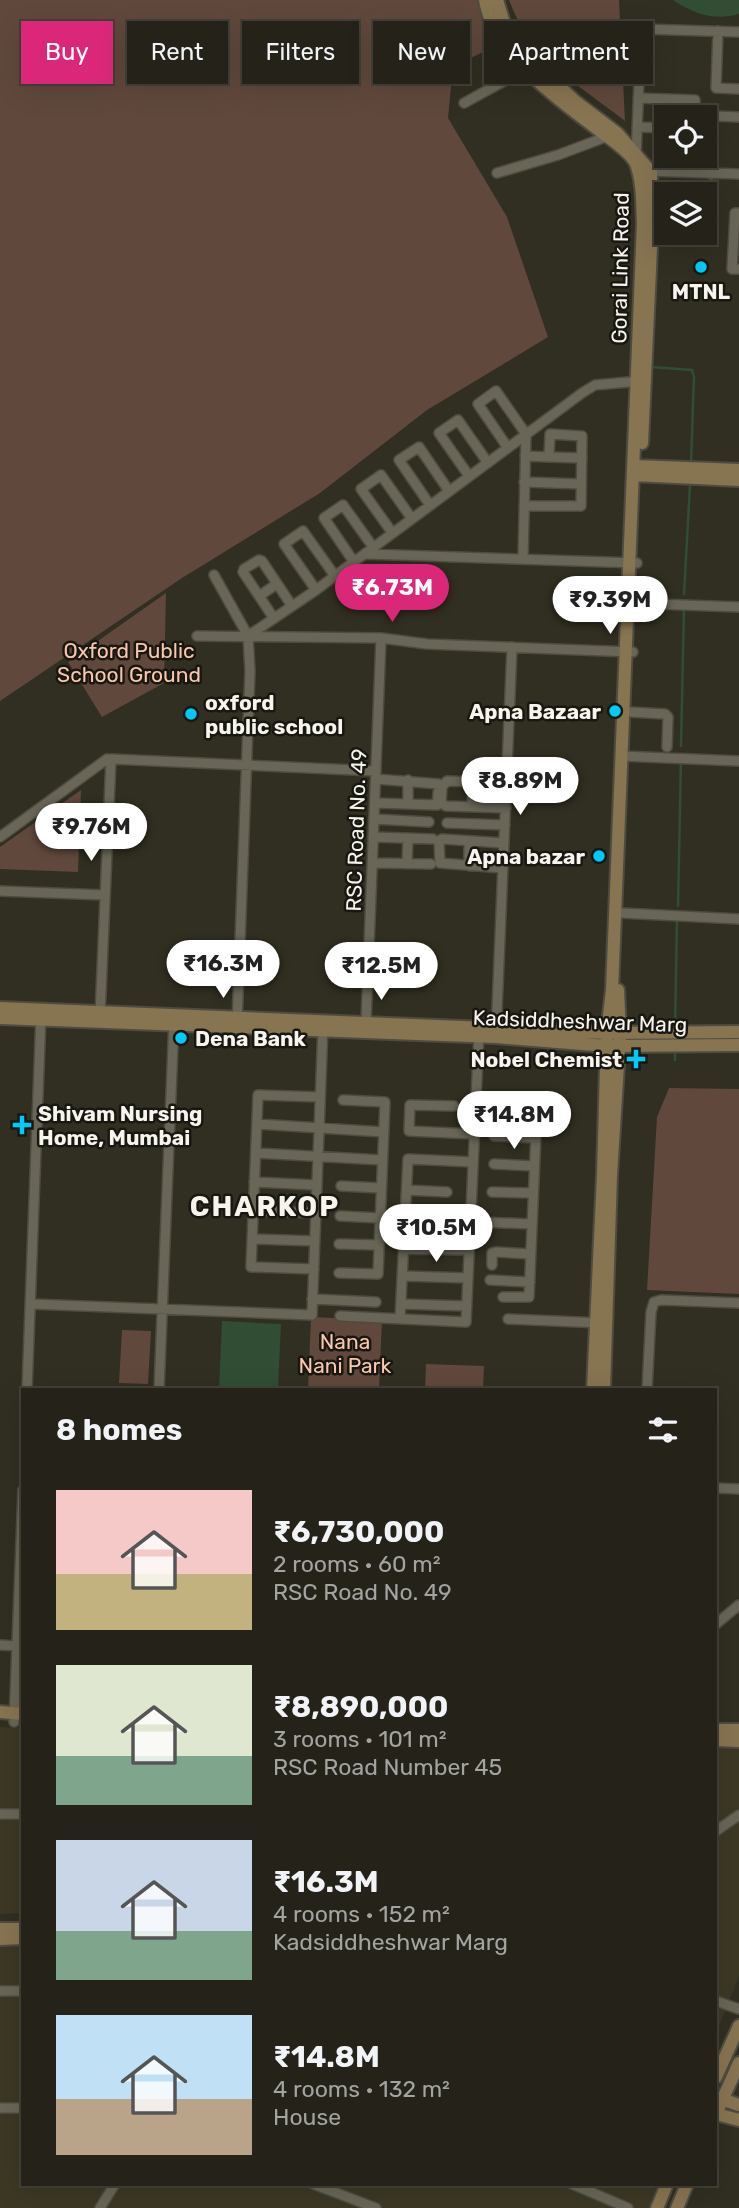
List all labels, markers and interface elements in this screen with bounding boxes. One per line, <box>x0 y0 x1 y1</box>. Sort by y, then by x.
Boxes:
chip: Buy <box>21 21 113 84</box>
chip: Rent <box>127 21 228 84</box>
chip: Filters <box>242 21 359 84</box>
chip: New <box>373 21 470 84</box>
chip: Apartment <box>484 21 653 84</box>
map controls <box>654 105 717 245</box>
button: locate <box>654 105 717 168</box>
button: layers <box>654 182 717 245</box>
street label: Gorai Link Road <box>606 192 634 344</box>
marker: MTNL <box>693 259 709 275</box>
place label: MTNL <box>672 279 731 304</box>
pin: ₹6.73M <box>335 564 449 624</box>
text: ₹6.73M <box>351 573 433 601</box>
pin: ₹9.39M <box>553 576 667 636</box>
text: ₹9.39M <box>569 585 651 613</box>
park label: Oxford Public School Ground <box>57 638 201 687</box>
place label: oxford public school <box>205 690 343 739</box>
place label: Apna Bazaar <box>469 699 601 724</box>
marker: Apna Bazaar <box>607 703 623 719</box>
marker: oxford public school <box>183 706 199 722</box>
street label: RSC Road No. 49 <box>341 748 371 912</box>
pin: ₹8.89M <box>463 758 577 817</box>
text: ₹8.89M <box>477 766 563 794</box>
pin: ₹9.76M <box>34 804 148 863</box>
text: ₹9.76M <box>51 812 131 840</box>
place label: Apna bazar <box>467 844 585 869</box>
marker: Apna bazar <box>591 848 607 864</box>
pin: ₹16.3M <box>166 940 280 1000</box>
pin: ₹12.5M <box>324 942 438 1002</box>
text: ₹16.3M <box>183 949 263 977</box>
text: ₹12.5M <box>341 951 421 979</box>
street label: Kadsiddheshwar Marg <box>472 1005 688 1037</box>
place label: Dena Bank <box>195 1026 307 1051</box>
marker: Dena Bank <box>173 1030 189 1046</box>
place label: Nobel Chemist <box>470 1047 622 1072</box>
marker: Nobel Chemist <box>628 1051 644 1067</box>
pin: ₹14.8M <box>457 1092 571 1151</box>
text: ₹14.8M <box>473 1100 555 1128</box>
place label: Shivam Nursing Home, Mumbai <box>38 1101 202 1150</box>
marker: Shivam Nursing Home, Mumbai <box>12 1115 32 1135</box>
district label: CHARKOP <box>190 1190 340 1223</box>
pin: ₹10.5M <box>379 1204 493 1264</box>
text: ₹10.5M <box>395 1213 477 1241</box>
park label: Nana Nani Park <box>299 1329 392 1378</box>
icon: filters <box>644 1411 682 1449</box>
text: 8 homes <box>56 1412 182 1448</box>
text: ₹6,730,000 <box>273 1514 444 1550</box>
icon: home <box>112 1518 196 1602</box>
text: 2 rooms · 60 m² <box>273 1550 441 1578</box>
text: RSC Road No. 49 <box>273 1578 452 1606</box>
text: ₹8,890,000 <box>273 1689 448 1725</box>
icon: home <box>112 1693 196 1777</box>
text: 3 rooms · 101 m² <box>273 1725 447 1753</box>
text: RSC Road Number 45 <box>273 1753 502 1781</box>
text: ₹16.3M <box>273 1864 379 1900</box>
icon: home <box>112 1868 196 1952</box>
text: 4 rooms · 152 m² <box>273 1900 450 1928</box>
text: Kadsiddheshwar Marg <box>273 1928 508 1956</box>
text: ₹14.8M <box>273 2039 380 2075</box>
icon: home <box>112 2043 196 2127</box>
text: 4 rooms · 132 m² <box>273 2075 450 2103</box>
text: House <box>273 2103 341 2131</box>

